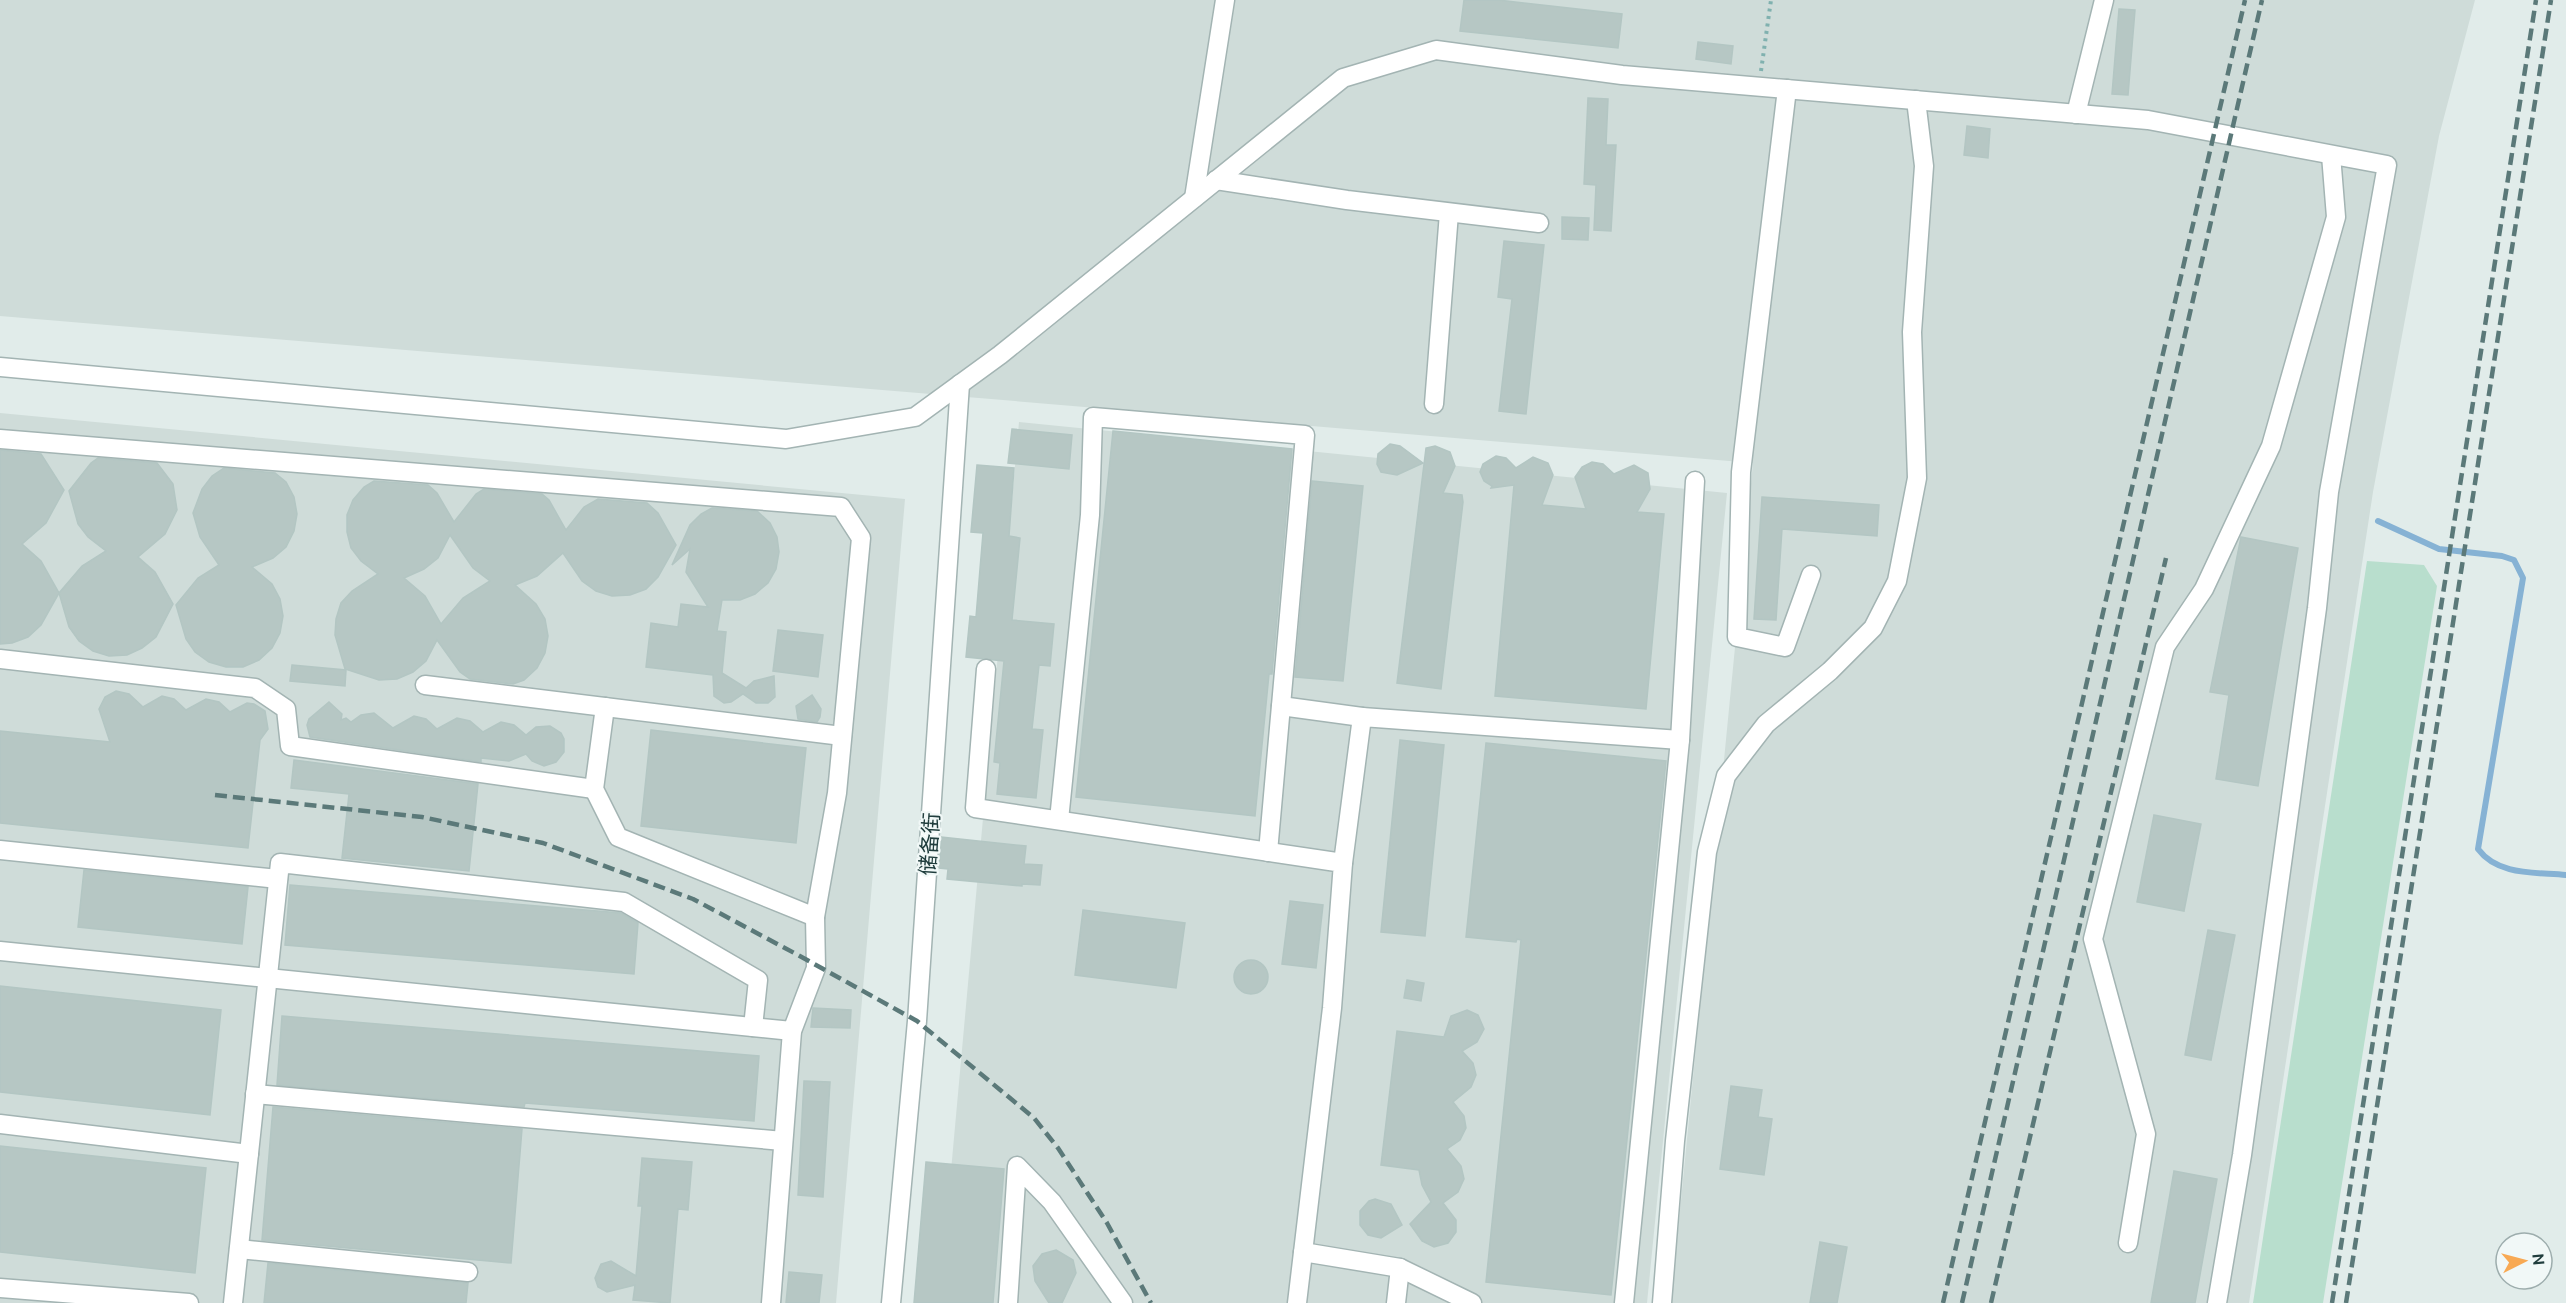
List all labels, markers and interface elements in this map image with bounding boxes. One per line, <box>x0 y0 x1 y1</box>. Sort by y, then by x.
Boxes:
street label: 储备街 <box>915 812 943 876</box>
north arrow <box>2494 1231 2554 1291</box>
text: N <box>2529 1253 2548 1266</box>

